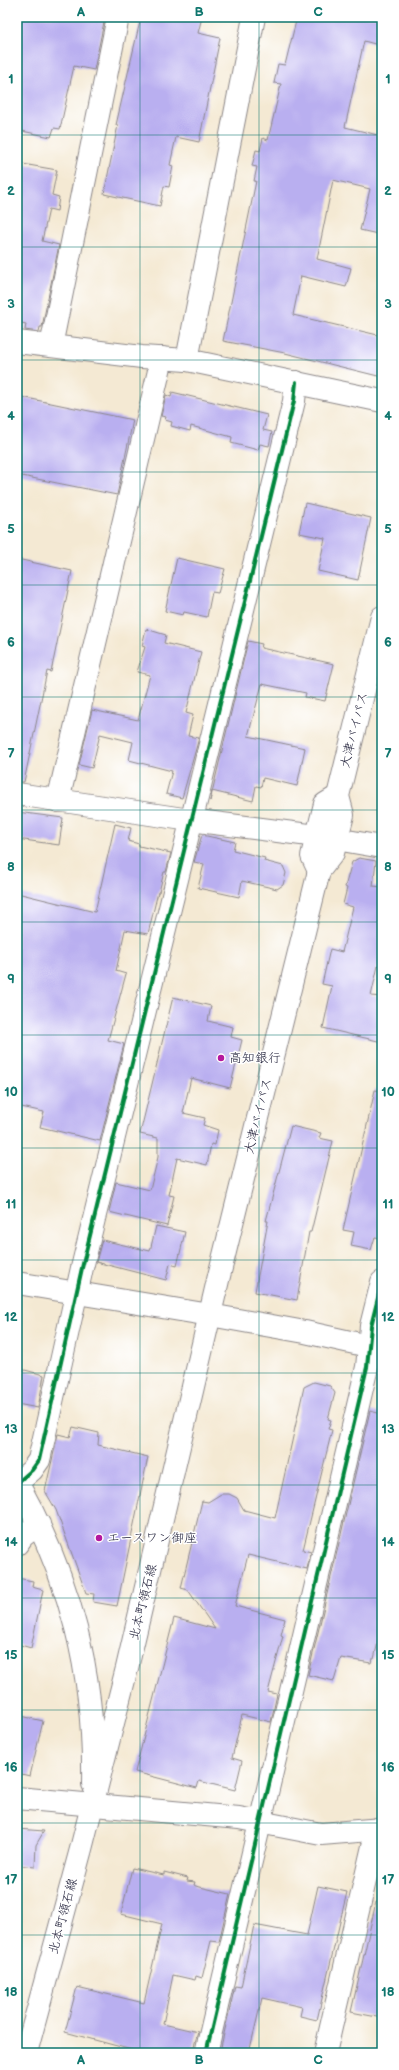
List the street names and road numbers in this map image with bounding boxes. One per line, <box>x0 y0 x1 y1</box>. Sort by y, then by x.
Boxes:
street label: 大津バイパス <box>337 690 371 770</box>
street label: 大津バイパス <box>241 1076 275 1156</box>
street label: 北本町領石線 <box>126 1561 160 1642</box>
street label: 北本町領石線 <box>45 1875 81 1956</box>

